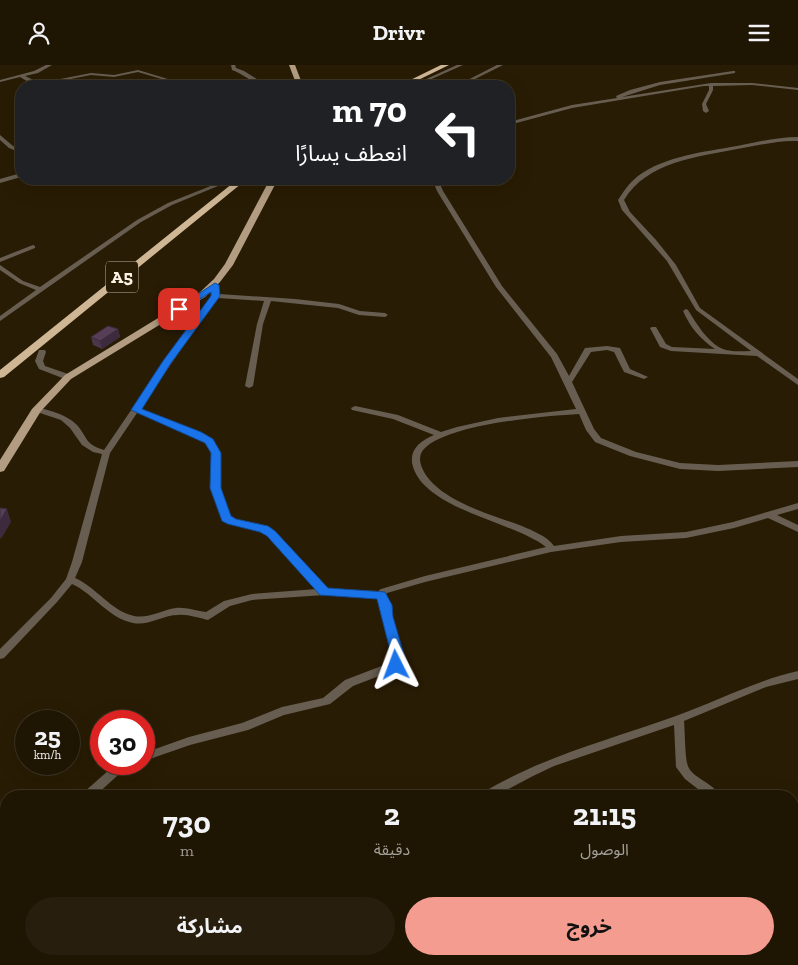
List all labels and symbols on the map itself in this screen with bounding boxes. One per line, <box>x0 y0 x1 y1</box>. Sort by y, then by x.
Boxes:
road number: A5 <box>106 261 138 293</box>
pin <box>158 288 200 330</box>
position arrow <box>369 638 421 690</box>
speed limit sign: 30 <box>90 710 155 775</box>

